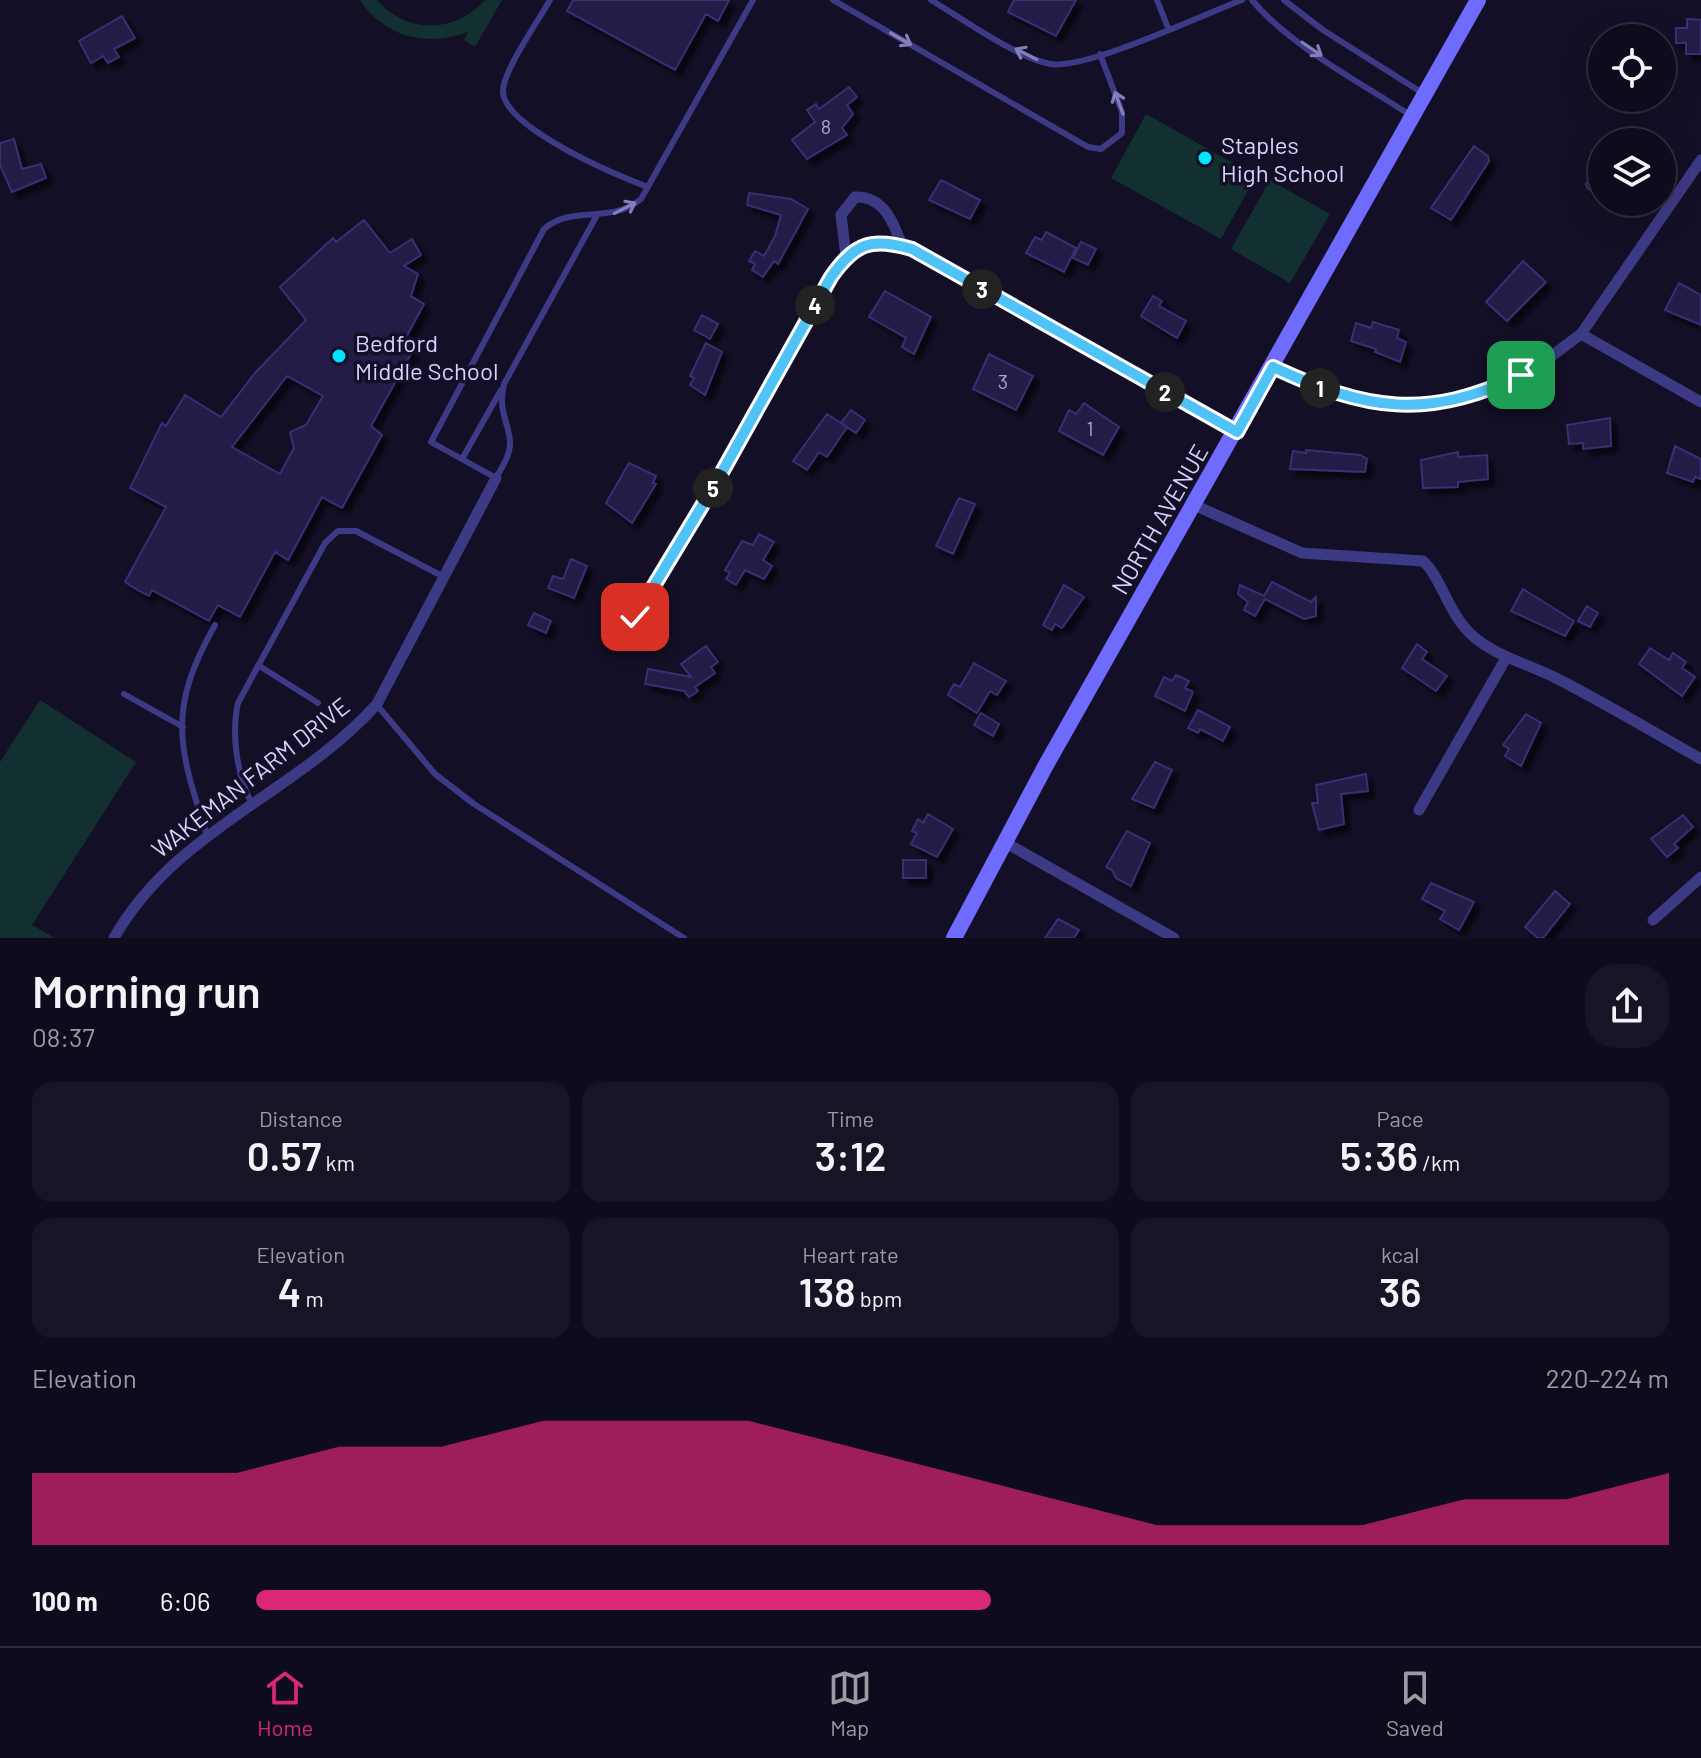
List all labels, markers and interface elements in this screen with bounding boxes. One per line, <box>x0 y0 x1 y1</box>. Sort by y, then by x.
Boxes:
map controls <box>1588 24 1676 216</box>
button: locate <box>1588 24 1676 112</box>
one-way arrow <box>888 32 912 47</box>
one-way arrow <box>1300 41 1323 57</box>
one-way arrow <box>1014 46 1038 61</box>
one-way arrow <box>1110 91 1125 116</box>
house number: 8 <box>821 114 831 138</box>
button: layers <box>1588 128 1676 216</box>
place label: Staples High School <box>1221 130 1344 187</box>
marker: Staples High School <box>1196 149 1214 167</box>
one-way arrow <box>613 200 637 215</box>
pin: 3 <box>962 269 1002 309</box>
text: 3 <box>976 276 988 302</box>
pin: 4 <box>795 285 835 325</box>
text: 4 <box>808 292 822 318</box>
place label: Bedford Middle School <box>355 328 499 385</box>
pin <box>1487 341 1555 409</box>
marker: Bedford Middle School <box>330 347 348 365</box>
icon: arrive <box>1499 353 1543 397</box>
pin: 1 <box>1300 368 1340 408</box>
house number: 3 <box>998 369 1008 393</box>
pin: 2 <box>1145 372 1185 412</box>
text: 1 <box>1316 375 1324 401</box>
text: 2 <box>1159 379 1171 405</box>
house number: 1 <box>1087 416 1094 440</box>
street label: NORTH AVENUE <box>1104 439 1214 599</box>
pin: 5 <box>693 468 733 508</box>
text: 5 <box>707 475 719 501</box>
pin <box>601 583 669 651</box>
icon: check <box>613 595 657 639</box>
street label: WAKEMAN FARM DRIVE <box>145 691 355 863</box>
text: Morning run <box>32 964 261 1017</box>
button: share <box>1585 964 1669 1048</box>
text: 08:37 <box>32 1021 95 1052</box>
text: Distance <box>259 1105 343 1131</box>
text: Time <box>827 1105 874 1131</box>
text: Pace <box>1377 1105 1424 1131</box>
text: 0.57 <box>247 1131 321 1179</box>
text: 3:12 <box>815 1131 886 1179</box>
text: 5:36 <box>1340 1131 1418 1179</box>
text: km <box>321 1149 355 1175</box>
text: /km <box>1418 1149 1460 1175</box>
text: Elevation <box>257 1241 345 1267</box>
text: Heart rate <box>802 1241 899 1267</box>
text: kcal <box>1381 1241 1419 1267</box>
text: 4 <box>278 1267 301 1315</box>
text: 138 <box>799 1267 855 1315</box>
text: 36 <box>1379 1267 1421 1315</box>
text: m <box>301 1285 324 1311</box>
text: bpm <box>855 1285 902 1311</box>
text: Elevation <box>32 1362 137 1393</box>
text: 220–224 m <box>1546 1362 1669 1393</box>
text: 100 m <box>32 1585 98 1616</box>
text: 6:06 <box>160 1585 210 1616</box>
tab: Home <box>257 1666 313 1740</box>
tab: Map <box>828 1666 872 1740</box>
tab: Saved <box>1386 1666 1444 1740</box>

